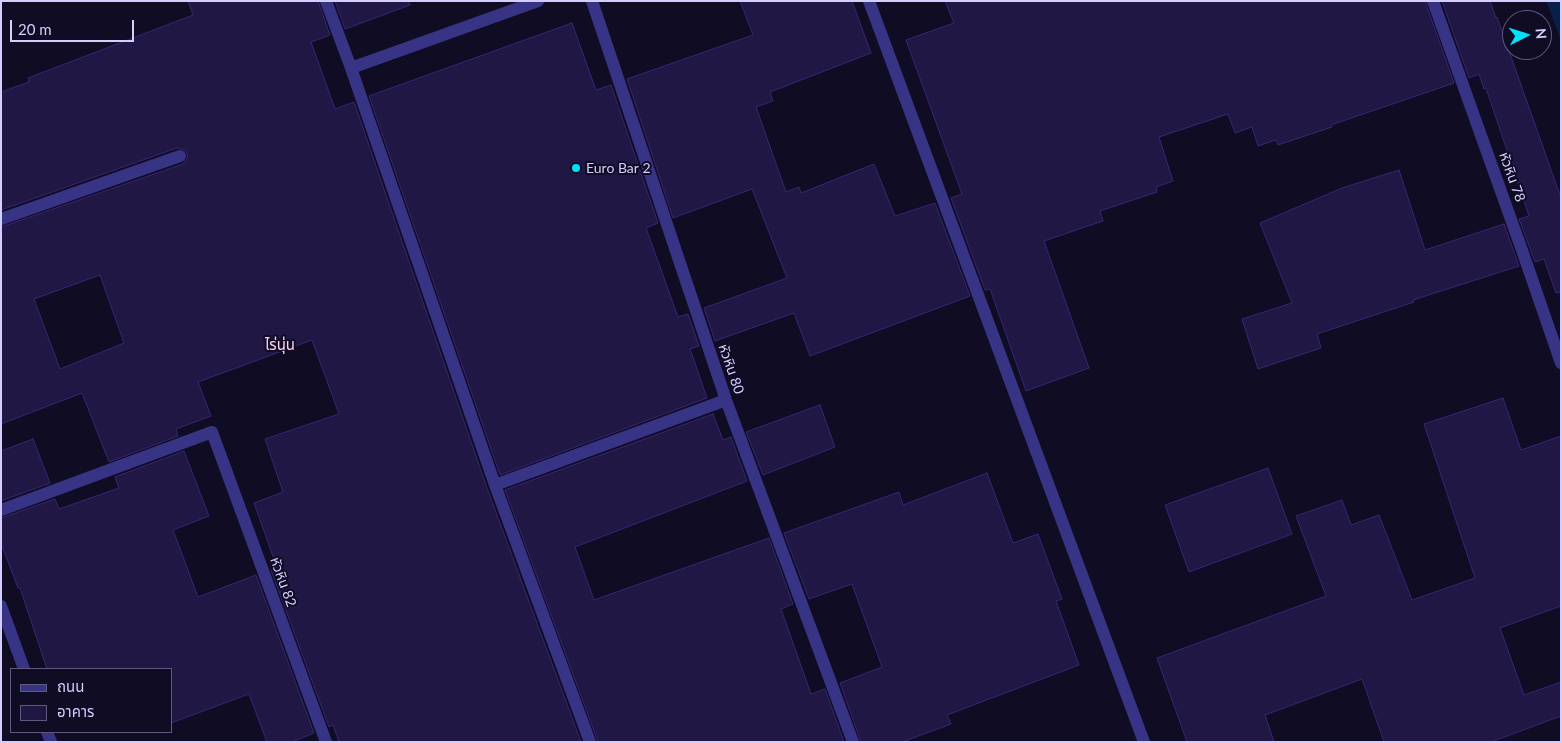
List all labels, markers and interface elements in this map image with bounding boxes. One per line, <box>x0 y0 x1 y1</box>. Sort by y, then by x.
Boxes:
scale bar <box>12 10 136 42</box>
north arrow <box>1502 10 1552 60</box>
text: 20 m <box>18 20 52 38</box>
text: N <box>1533 28 1550 40</box>
street label: หัวหิน 78 <box>1495 150 1529 204</box>
place label: Euro Bar 2 <box>586 160 651 176</box>
marker: Euro Bar 2 <box>570 162 582 174</box>
district label: ไร่นุ่น <box>265 336 295 354</box>
street label: หัวหิน 80 <box>715 342 747 396</box>
street label: หัวหิน 82 <box>266 555 300 609</box>
legend <box>10 668 172 733</box>
text: ถนน <box>57 677 84 695</box>
text: อาคาร <box>57 702 94 720</box>

